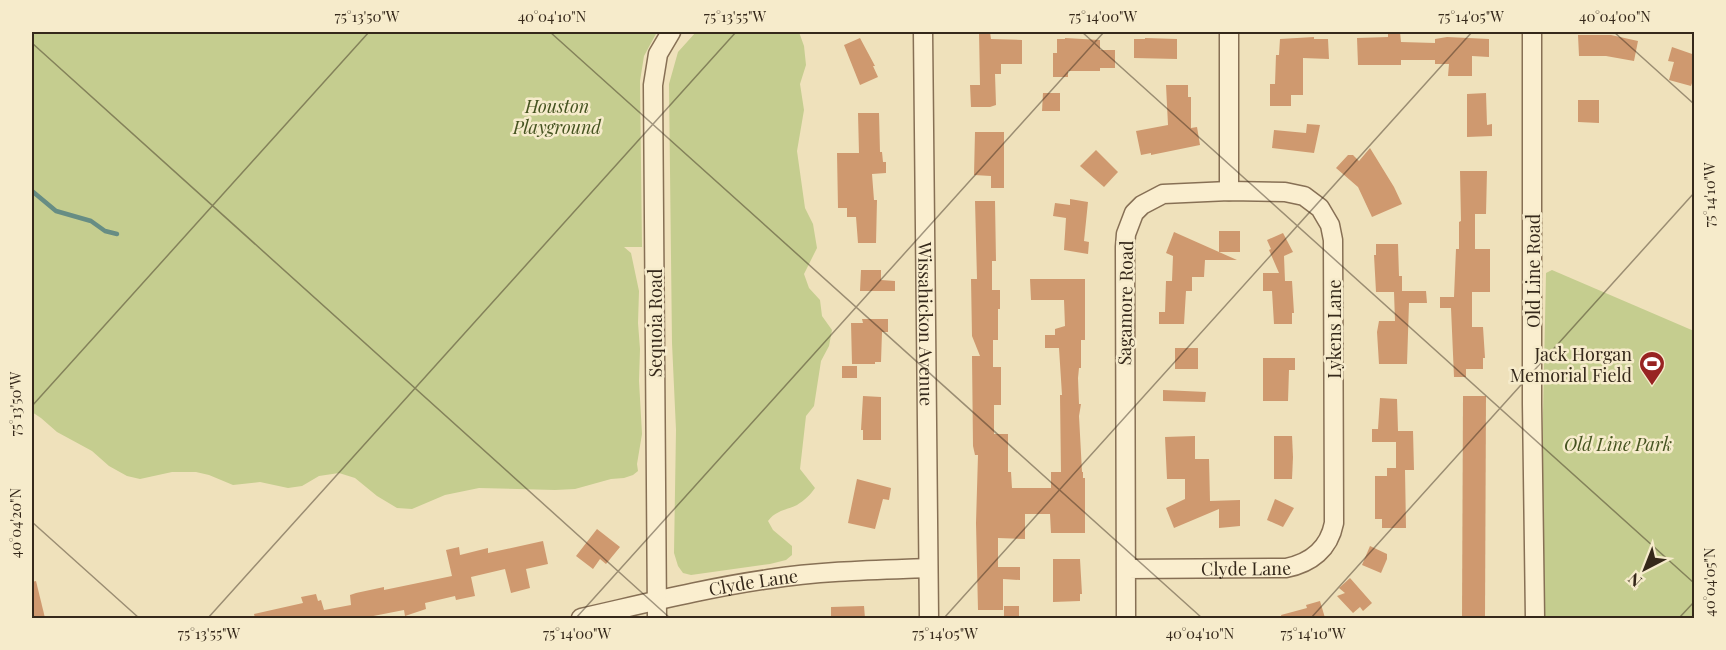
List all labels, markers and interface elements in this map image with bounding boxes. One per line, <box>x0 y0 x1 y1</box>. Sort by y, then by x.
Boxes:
text: 75°13'50"W <box>335 6 400 26</box>
text: 40°04'10"N <box>518 6 587 26</box>
text: 75°13'55"W <box>704 6 767 26</box>
text: 75°14'00"W <box>1069 6 1138 26</box>
text: 75°14'05"W <box>1438 6 1504 26</box>
text: 40°04'00"N <box>1579 6 1651 26</box>
park label: Houston Playground <box>512 94 602 139</box>
text: 75°14'10"W <box>1699 162 1719 227</box>
street label: Old Line Road <box>1521 213 1545 328</box>
street label: Sagamore Road <box>1112 240 1138 366</box>
street label: Wissahickon Avenue <box>913 241 939 406</box>
street label: Sequoia Road <box>643 268 667 377</box>
street label: Lykens Lane <box>1322 279 1346 379</box>
place label: Jack Horgan Memorial Field <box>1510 342 1633 387</box>
sports icon: Jack Horgan Memorial Field <box>1637 349 1667 387</box>
text: 75°13'50"W <box>5 371 25 436</box>
park label: Old Line Park <box>1564 432 1672 456</box>
text: 40°04'20"N <box>5 487 25 558</box>
north arrow <box>1615 539 1675 599</box>
text: 40°04'05"N <box>1699 547 1719 617</box>
street label: Clyde Lane <box>1201 555 1293 581</box>
street label: Clyde Lane <box>707 563 799 601</box>
text: N <box>1623 569 1646 592</box>
text: 75°13'55"W <box>178 623 241 643</box>
text: 75°14'00"W <box>543 623 612 643</box>
text: 75°14'05"W <box>912 623 978 643</box>
text: 40°04'10"N <box>1166 623 1235 643</box>
text: 75°14'10"W <box>1281 623 1346 643</box>

